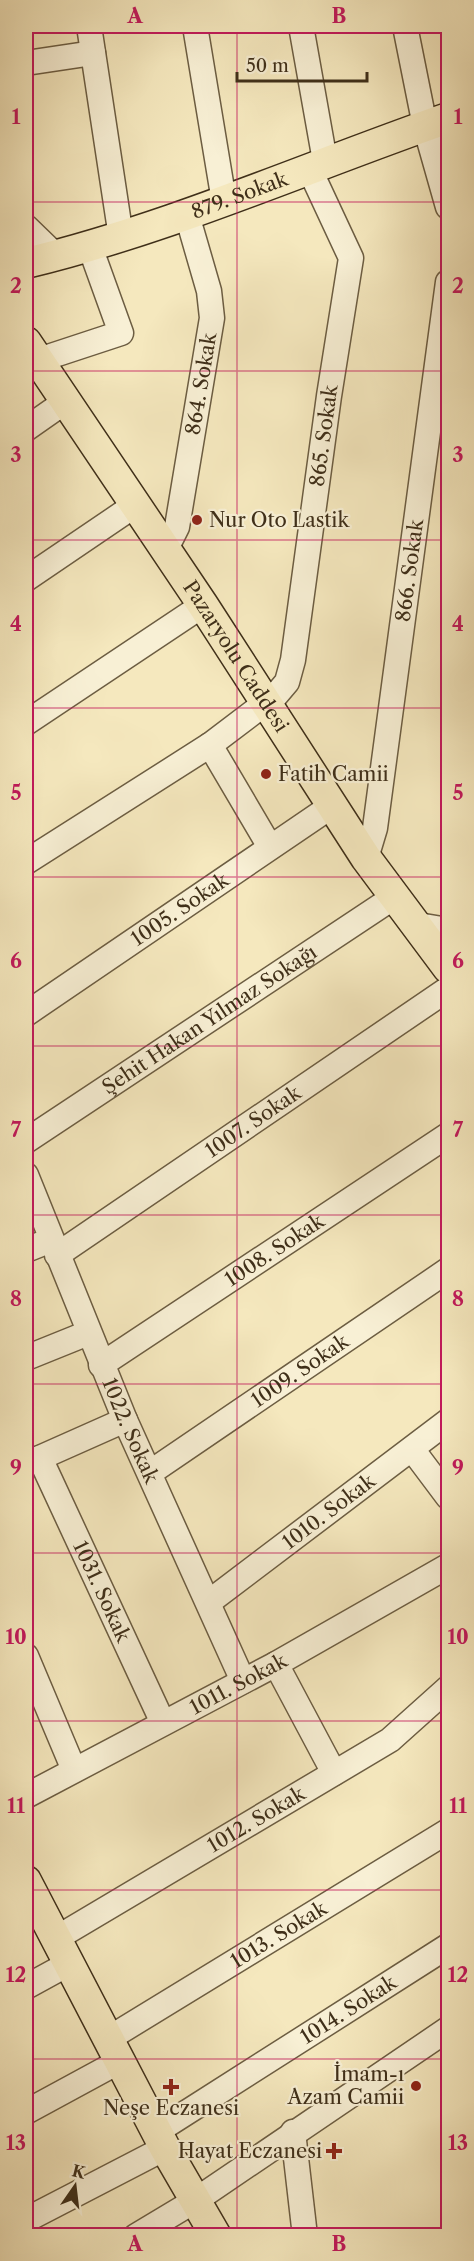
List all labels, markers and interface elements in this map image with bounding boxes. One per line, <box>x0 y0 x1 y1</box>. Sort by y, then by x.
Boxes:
text: A <box>126 4 143 28</box>
text: B <box>332 4 347 28</box>
scale bar <box>237 45 368 83</box>
text: 50 m <box>246 55 289 77</box>
text: 1 <box>12 105 21 129</box>
text: 1 <box>454 105 463 129</box>
street label: 879. Sokak <box>188 166 292 224</box>
text: 2 <box>10 274 22 298</box>
text: 2 <box>452 274 464 298</box>
street label: 864. Sokak <box>181 330 222 437</box>
street label: 865. Sokak <box>305 382 343 488</box>
text: 3 <box>10 443 22 467</box>
text: 3 <box>452 443 464 467</box>
place label: Nur Oto Lastik <box>209 508 350 532</box>
marker: Nur Oto Lastik <box>190 513 204 527</box>
street label: 866. Sokak <box>391 516 428 623</box>
street label: Pazaryolu Caddesi <box>178 576 294 737</box>
text: 4 <box>10 612 22 636</box>
text: 4 <box>452 612 464 636</box>
place label: Fatih Camii <box>278 762 389 786</box>
marker: Fatih Camii <box>259 767 273 781</box>
text: 5 <box>10 781 22 805</box>
text: 5 <box>452 781 464 805</box>
street label: 1005. Sokak <box>126 867 234 951</box>
street label: Şehit Hakan Yılmaz Sokağı <box>98 940 321 1099</box>
text: 6 <box>10 949 22 973</box>
text: 6 <box>452 949 464 973</box>
street label: 1007. Sokak <box>200 1080 307 1163</box>
text: 7 <box>11 1118 22 1142</box>
text: 7 <box>453 1118 464 1142</box>
street label: 1008. Sokak <box>220 1208 330 1292</box>
text: 8 <box>10 1287 22 1311</box>
text: 8 <box>452 1287 464 1311</box>
street label: 1009. Sokak <box>246 1328 354 1412</box>
street label: 1022. Sokak <box>97 1374 164 1488</box>
text: 9 <box>10 1456 22 1480</box>
text: 9 <box>452 1456 464 1480</box>
street label: 1010. Sokak <box>278 1468 381 1554</box>
street label: 1031. Sokak <box>68 1537 136 1647</box>
text: 10 <box>5 1625 27 1649</box>
text: 10 <box>447 1625 469 1649</box>
street label: 1011. Sokak <box>186 1648 292 1719</box>
street label: 1012. Sokak <box>203 1781 310 1858</box>
text: 11 <box>7 1794 25 1818</box>
text: 11 <box>449 1794 467 1818</box>
street label: 1013. Sokak <box>226 1895 332 1973</box>
text: 12 <box>6 1963 26 1987</box>
text: 12 <box>448 1963 468 1987</box>
street label: 1014. Sokak <box>296 1969 402 2049</box>
place label: İmam-ı Azam Camii <box>287 2061 404 2109</box>
marker: İmam-ı Azam Camii <box>409 2079 423 2093</box>
marker: Neşe Eczanesi <box>164 2080 178 2094</box>
place label: Neşe Eczanesi <box>103 2096 239 2120</box>
text: 13 <box>6 2131 26 2155</box>
text: 13 <box>448 2131 468 2155</box>
place label: Hayat Eczanesi <box>178 2139 322 2163</box>
marker: Hayat Eczanesi <box>327 2144 341 2158</box>
north arrow <box>45 2156 105 2216</box>
text: K <box>70 2160 88 2183</box>
text: A <box>126 2232 143 2256</box>
text: B <box>332 2232 347 2256</box>

